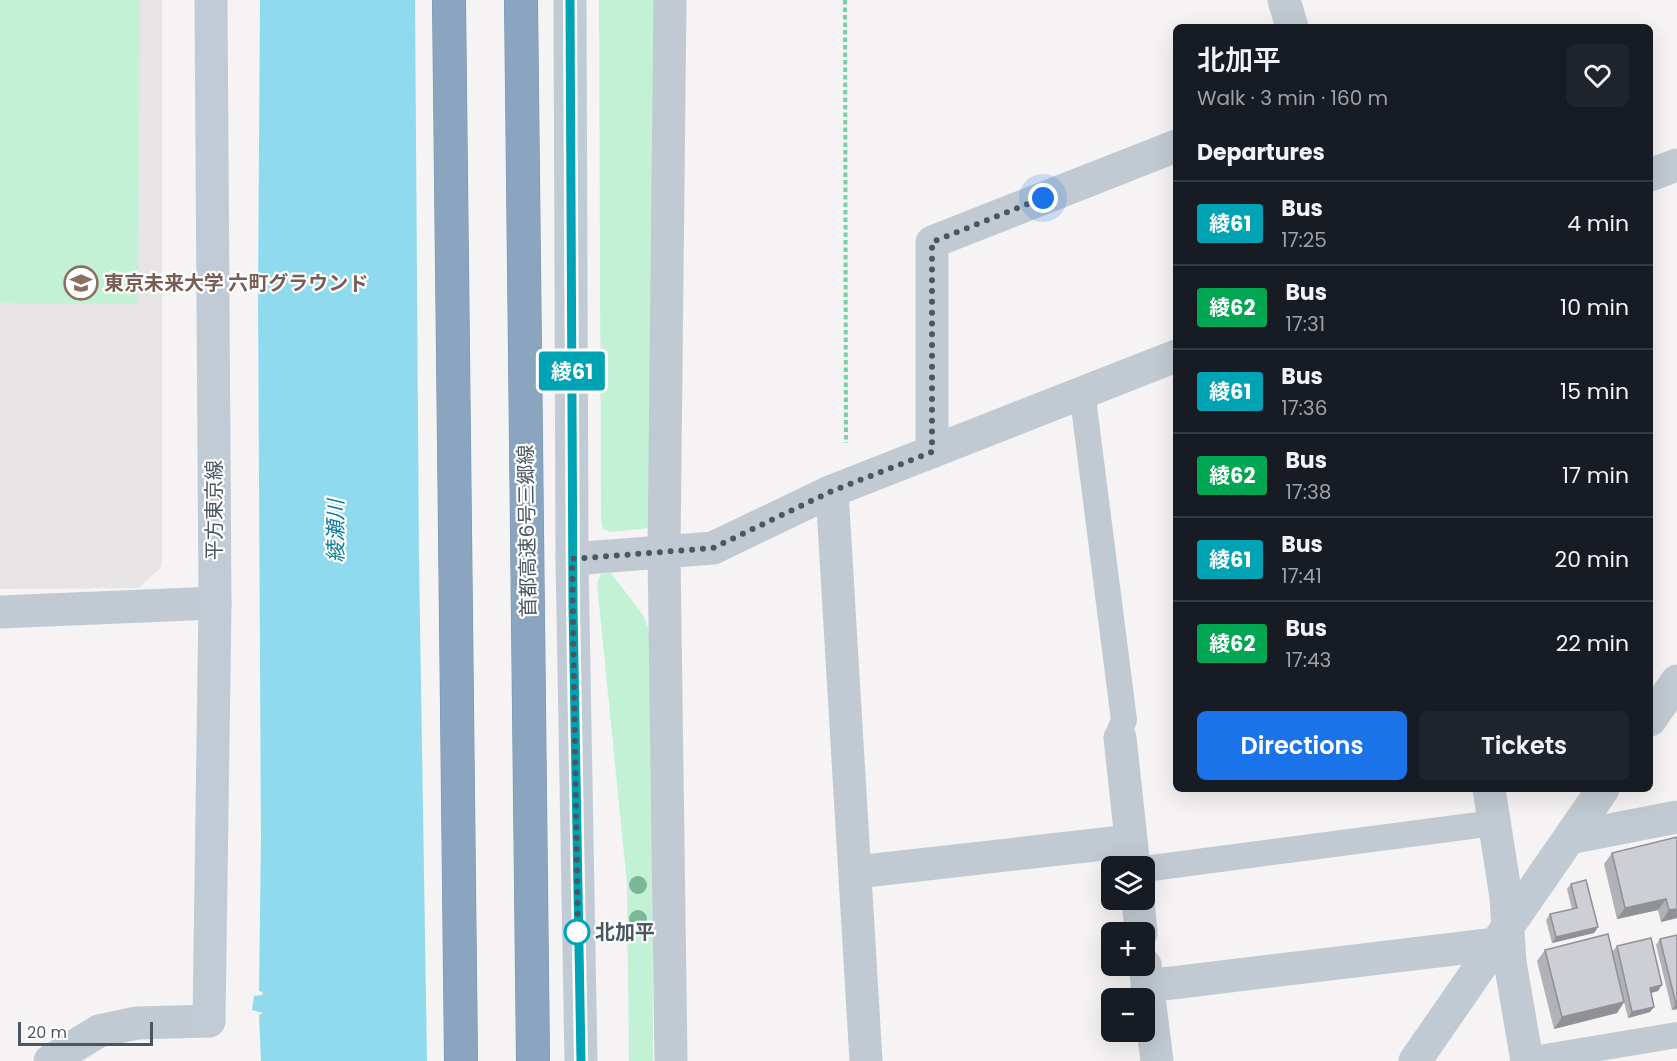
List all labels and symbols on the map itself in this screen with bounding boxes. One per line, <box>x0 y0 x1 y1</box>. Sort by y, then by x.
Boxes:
your location <box>1028 183 1058 213</box>
school or university icon: 東京未来大学 六町グラウンド <box>63 265 99 301</box>
place label: 東京未来大学 六町グラウンド <box>104 269 368 297</box>
line badge: 綾61 <box>538 352 606 391</box>
street label: 首都高速6号三郷線 <box>511 444 543 618</box>
street label: 平方東京線 <box>200 460 228 560</box>
water label: 綾瀬川 <box>321 498 350 563</box>
place label: 北加平 <box>595 918 655 946</box>
marker: 北加平 <box>564 919 590 945</box>
scale bar <box>18 1019 153 1046</box>

